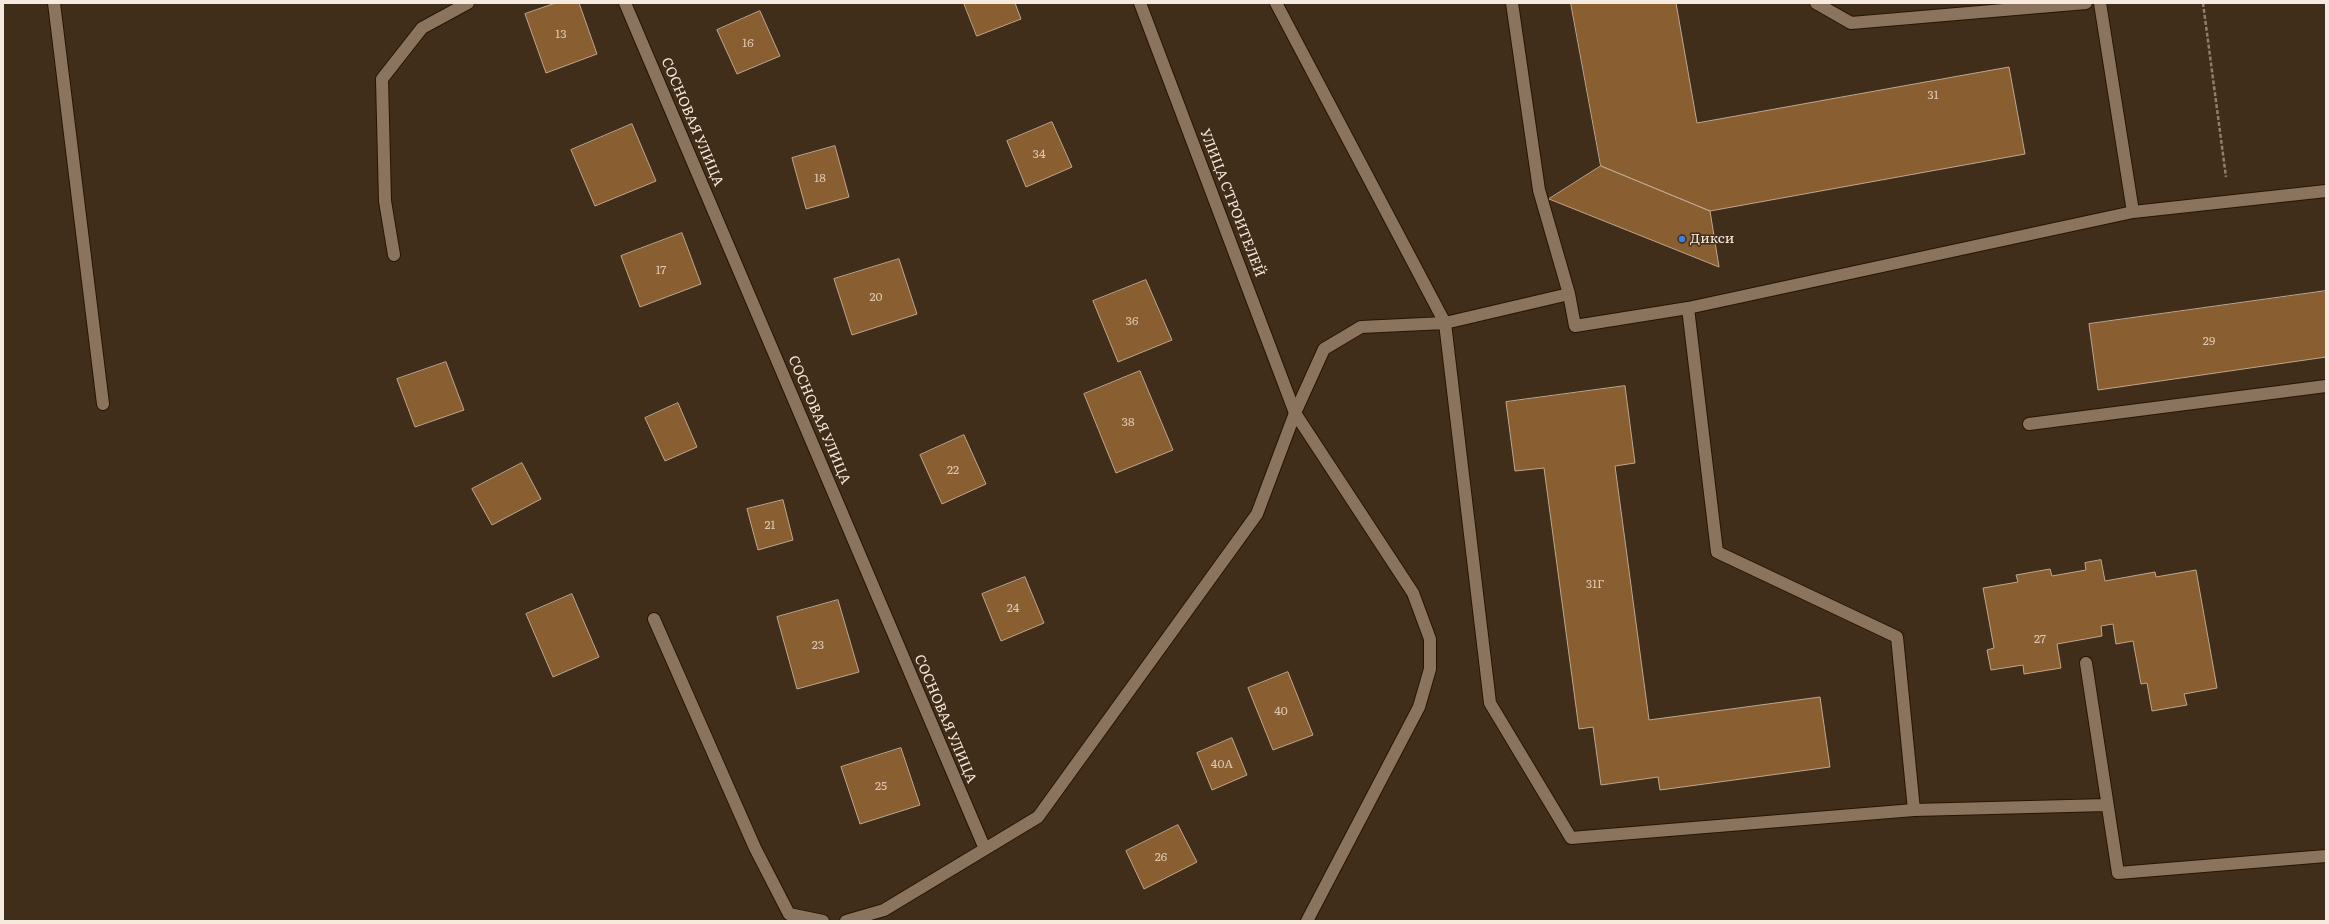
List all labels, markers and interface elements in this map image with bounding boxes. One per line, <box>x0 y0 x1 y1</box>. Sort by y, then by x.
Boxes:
house number: 13 <box>555 27 567 41</box>
house number: 16 <box>742 36 754 50</box>
street label: СОСНОВАЯ УЛИЦА <box>657 55 727 189</box>
house number: 31 <box>1927 88 1939 102</box>
street label: УЛИЦА СТРОИТЕЛЕЙ <box>1196 127 1268 279</box>
house number: 34 <box>1032 147 1046 161</box>
house number: 18 <box>814 171 826 185</box>
place label: Дикси <box>1690 231 1734 247</box>
marker: Дикси <box>1677 234 1687 244</box>
house number: 17 <box>656 263 666 277</box>
house number: 20 <box>869 290 883 304</box>
house number: 36 <box>1126 314 1138 328</box>
house number: 29 <box>2203 334 2215 348</box>
street label: СОСНОВАЯ УЛИЦА <box>784 353 854 487</box>
house number: 38 <box>1121 415 1135 429</box>
house number: 22 <box>947 463 959 477</box>
house number: 21 <box>765 518 775 532</box>
house number: 31Г <box>1586 577 1604 591</box>
house number: 24 <box>1007 601 1019 615</box>
house number: 27 <box>2034 632 2046 646</box>
house number: 23 <box>812 638 824 652</box>
street label: СОСНОВАЯ УЛИЦА <box>910 652 980 786</box>
house number: 40 <box>1274 704 1288 718</box>
house number: 40А <box>1211 757 1233 771</box>
house number: 25 <box>875 779 887 793</box>
house number: 26 <box>1155 850 1167 864</box>

